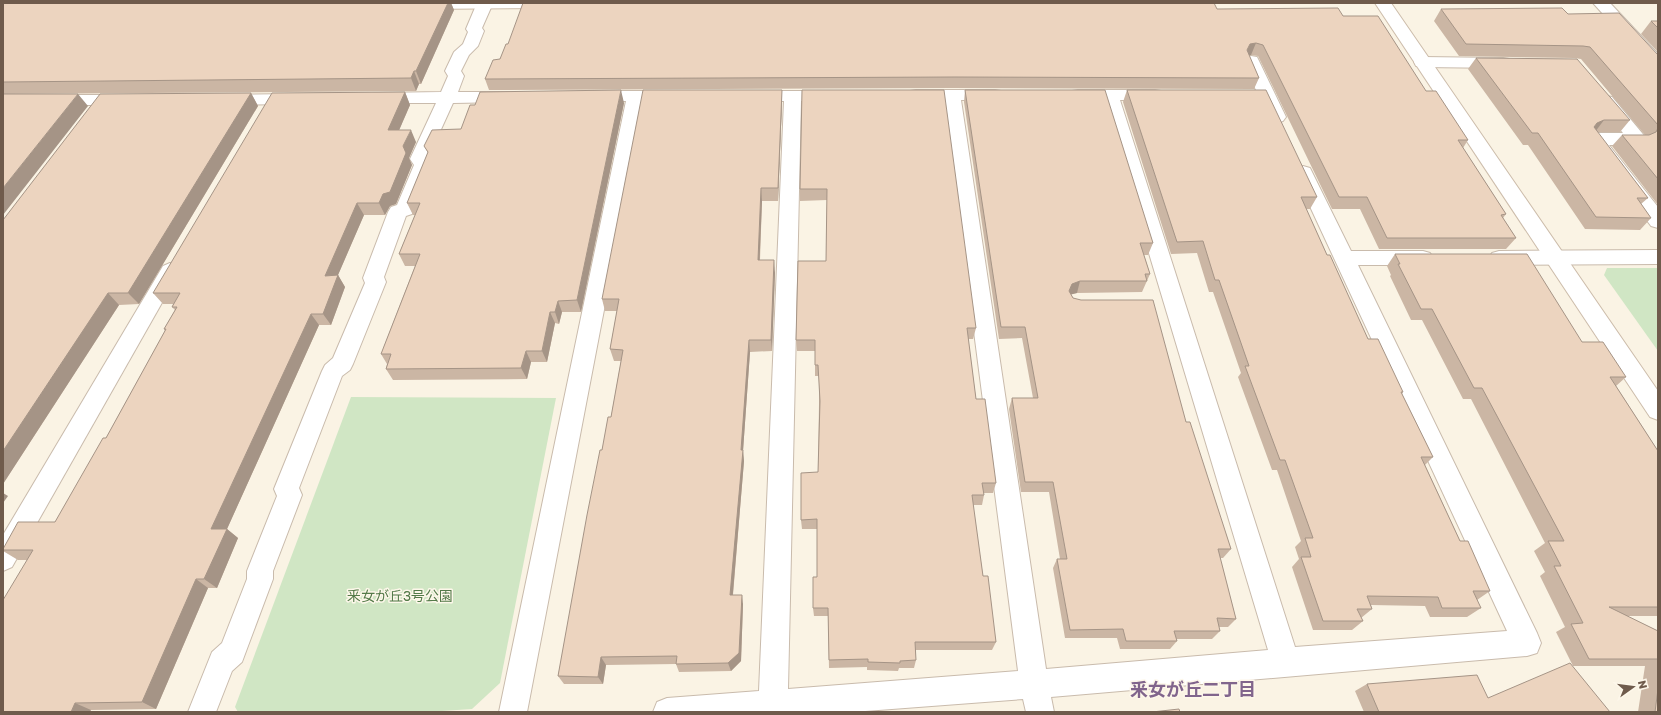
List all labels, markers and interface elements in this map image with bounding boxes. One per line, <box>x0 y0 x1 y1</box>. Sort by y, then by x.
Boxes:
park label: 釆女が丘3号公園 <box>347 587 453 604</box>
north arrow <box>1613 667 1653 707</box>
district label: 釆女が丘二丁目 <box>1130 678 1256 700</box>
text: N <box>1636 679 1651 690</box>

